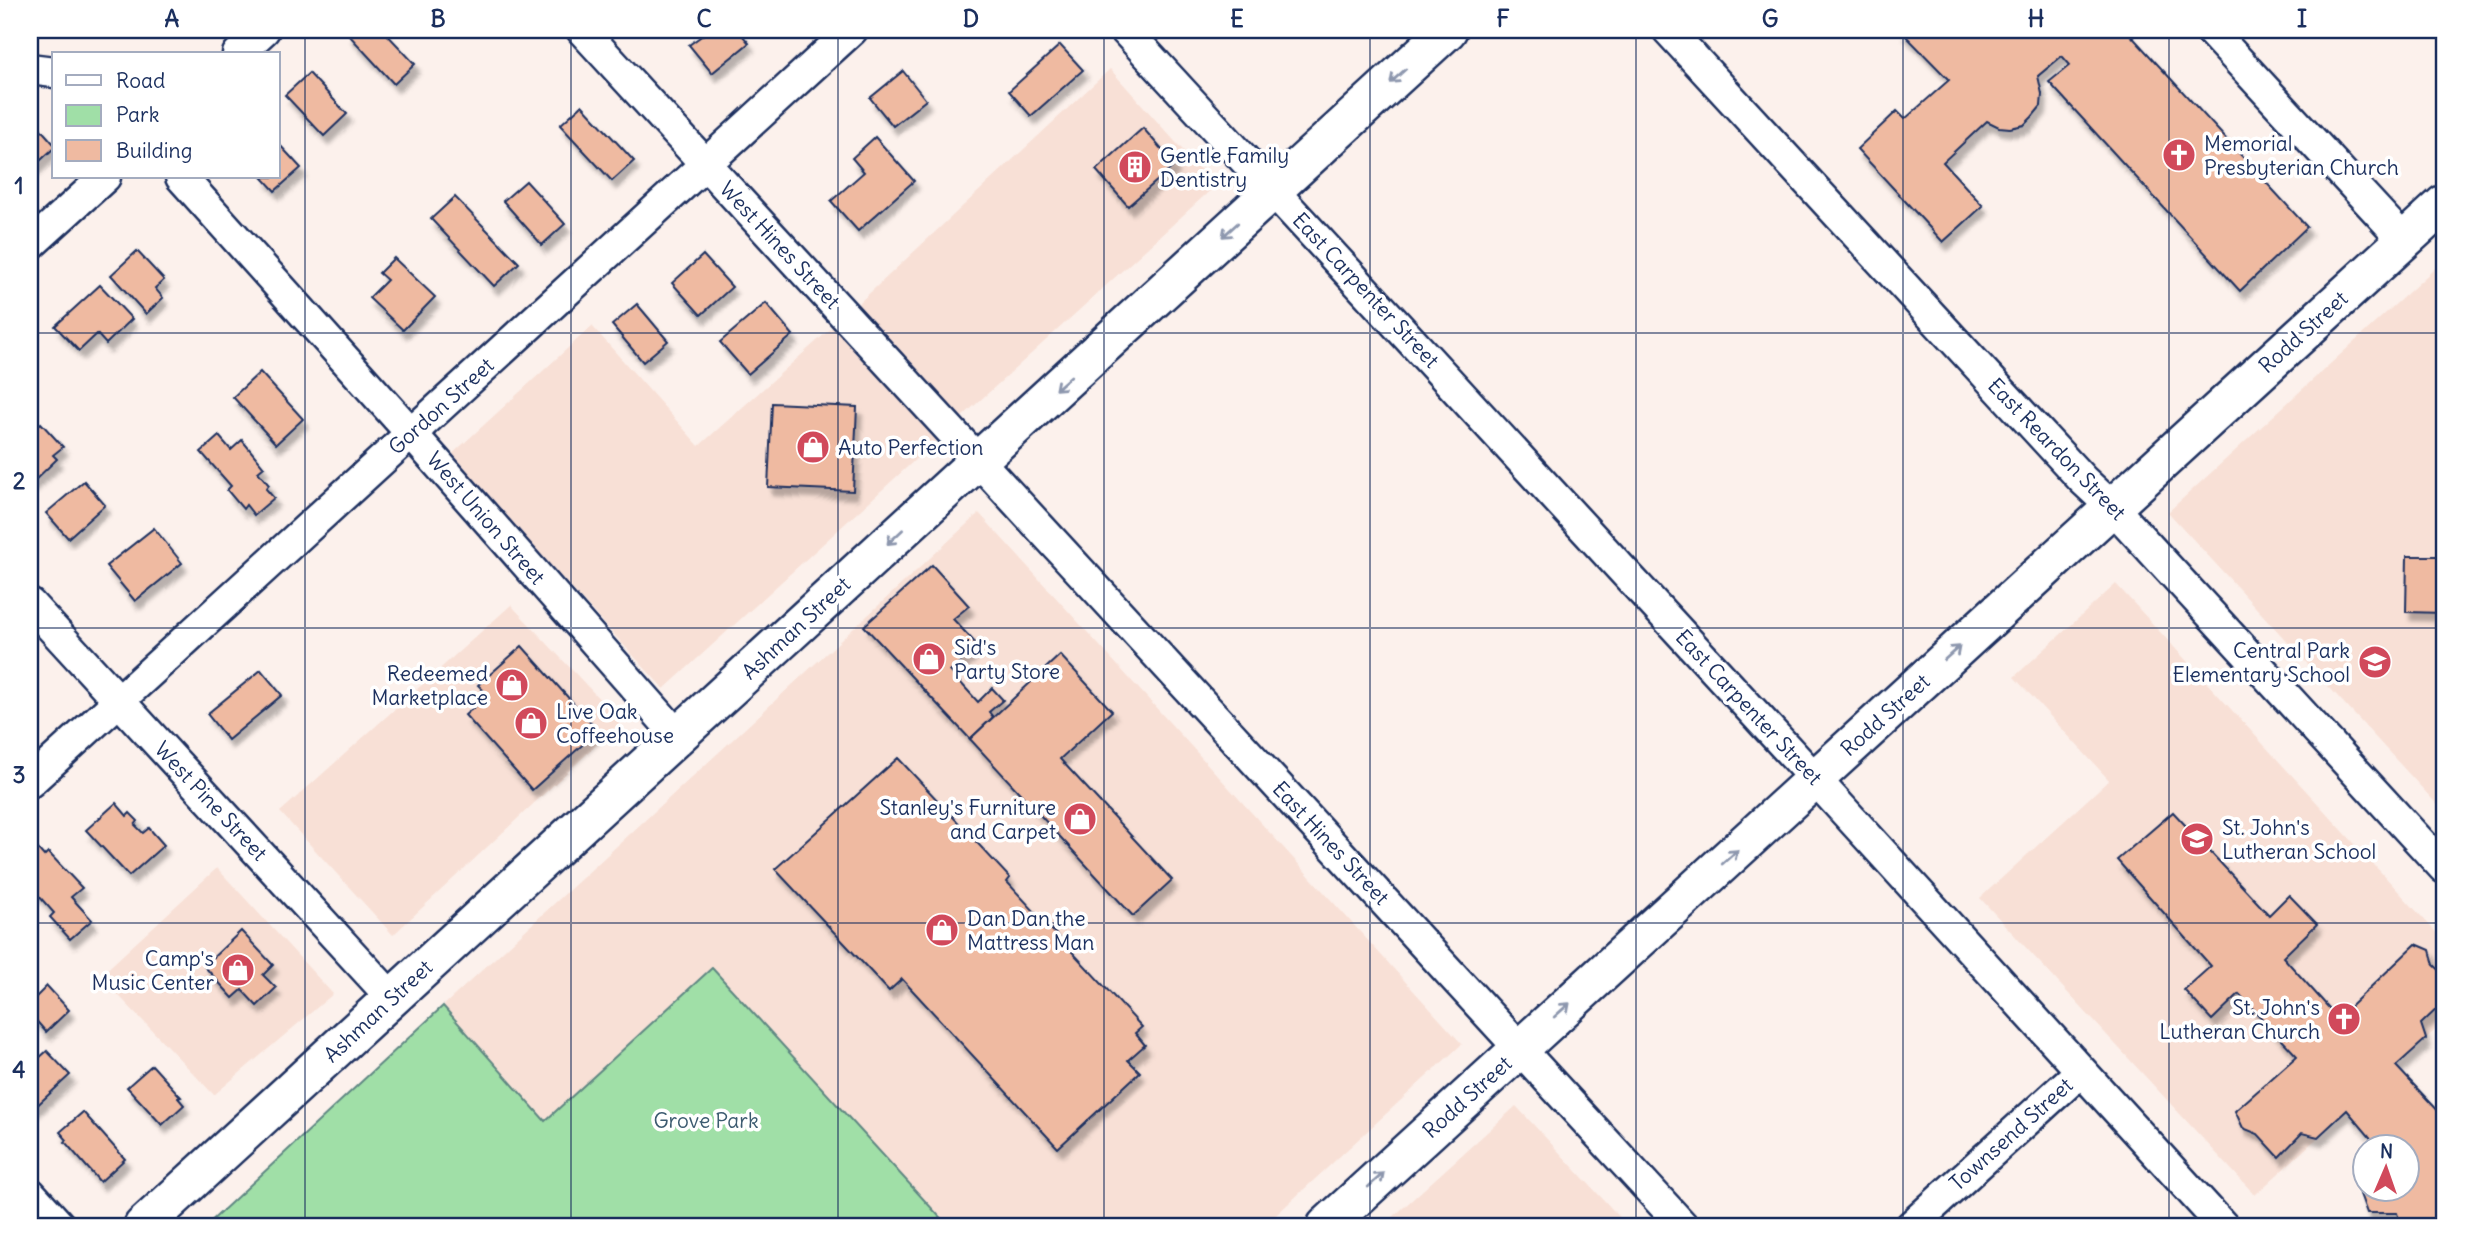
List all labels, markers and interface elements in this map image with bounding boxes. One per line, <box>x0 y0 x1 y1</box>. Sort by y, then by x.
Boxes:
text: A <box>165 4 180 33</box>
text: B <box>430 4 446 33</box>
text: C <box>696 4 712 33</box>
text: D <box>963 4 979 33</box>
text: E <box>1230 4 1244 33</box>
text: F <box>1496 4 1510 33</box>
text: G <box>1762 4 1778 33</box>
text: H <box>2028 4 2044 33</box>
text: I <box>2297 4 2307 33</box>
legend <box>52 52 280 178</box>
text: Road <box>116 67 165 94</box>
one-way arrow <box>1389 68 1407 84</box>
text: Park <box>116 101 159 128</box>
place label: Memorial Presbyterian Church <box>2204 130 2399 181</box>
church icon: Memorial Presbyterian Church <box>2160 136 2198 174</box>
text: Building <box>116 137 192 164</box>
place label: Gentle Family Dentistry <box>1160 142 1289 193</box>
building icon: Gentle Family Dentistry <box>1116 148 1154 186</box>
text: 1 <box>14 171 24 200</box>
street label: West Hines Street <box>714 175 846 315</box>
street label: East Carpenter Street <box>1287 207 1445 373</box>
one-way arrow <box>1222 221 1239 238</box>
street label: Rodd Street <box>2253 285 2353 379</box>
street label: Gordon Street <box>383 352 499 460</box>
street label: East Reardon Street <box>1982 372 2132 526</box>
one-way arrow <box>1055 375 1072 392</box>
shop icon: Auto Perfection <box>794 428 832 466</box>
place label: Auto Perfection <box>838 434 983 461</box>
street label: West Union Street <box>421 446 551 590</box>
text: 2 <box>13 466 26 495</box>
one-way arrow <box>886 529 904 545</box>
street label: Ashman Street <box>736 571 856 685</box>
street label: East Carpenter Street <box>1670 624 1828 790</box>
place label: Sid's Party Store <box>954 634 1060 685</box>
place label: Central Park Elementary School <box>2173 637 2350 688</box>
shop icon: Sid's Party Store <box>910 640 948 678</box>
school or university icon: Central Park Elementary School <box>2356 643 2394 681</box>
one-way arrow <box>1943 645 1960 662</box>
place label: Redeemed Marketplace <box>371 660 488 711</box>
shop icon: Redeemed Marketplace <box>493 666 531 704</box>
street label: Rodd Street <box>1835 668 1935 762</box>
place label: Live Oak Coffeehouse <box>556 698 674 749</box>
shop icon: Live Oak Coffeehouse <box>512 704 550 742</box>
street label: West Pine Street <box>149 736 273 866</box>
text: 3 <box>12 760 26 789</box>
street label: East Hines Street <box>1267 775 1395 911</box>
place label: Stanley's Furniture and Carpet <box>880 794 1056 845</box>
shop icon: Stanley's Furniture and Carpet <box>1061 800 1099 838</box>
place label: St. John's Lutheran School <box>2222 814 2376 865</box>
school or university icon: St. John's Lutheran School <box>2178 820 2216 858</box>
one-way arrow <box>1721 848 1738 865</box>
place label: Dan Dan the Mattress Man <box>967 905 1094 956</box>
shop icon: Dan Dan the Mattress Man <box>923 911 961 949</box>
place label: Camp's Music Center <box>92 945 214 996</box>
shop icon: Camp's Music Center <box>219 951 257 989</box>
street label: Ashman Street <box>318 954 438 1068</box>
place label: St. John's Lutheran Church <box>2159 994 2320 1045</box>
church icon: St. John's Lutheran Church <box>2325 1000 2363 1038</box>
one-way arrow <box>1553 1002 1571 1018</box>
street label: Rodd Street <box>1417 1050 1517 1144</box>
text: 4 <box>12 1055 26 1084</box>
street label: Townsend Street <box>1944 1072 2078 1196</box>
park label: Grove Park <box>653 1107 759 1134</box>
north arrow <box>2352 1134 2422 1204</box>
text: N <box>2380 1139 2394 1163</box>
one-way arrow <box>1367 1172 1385 1188</box>

